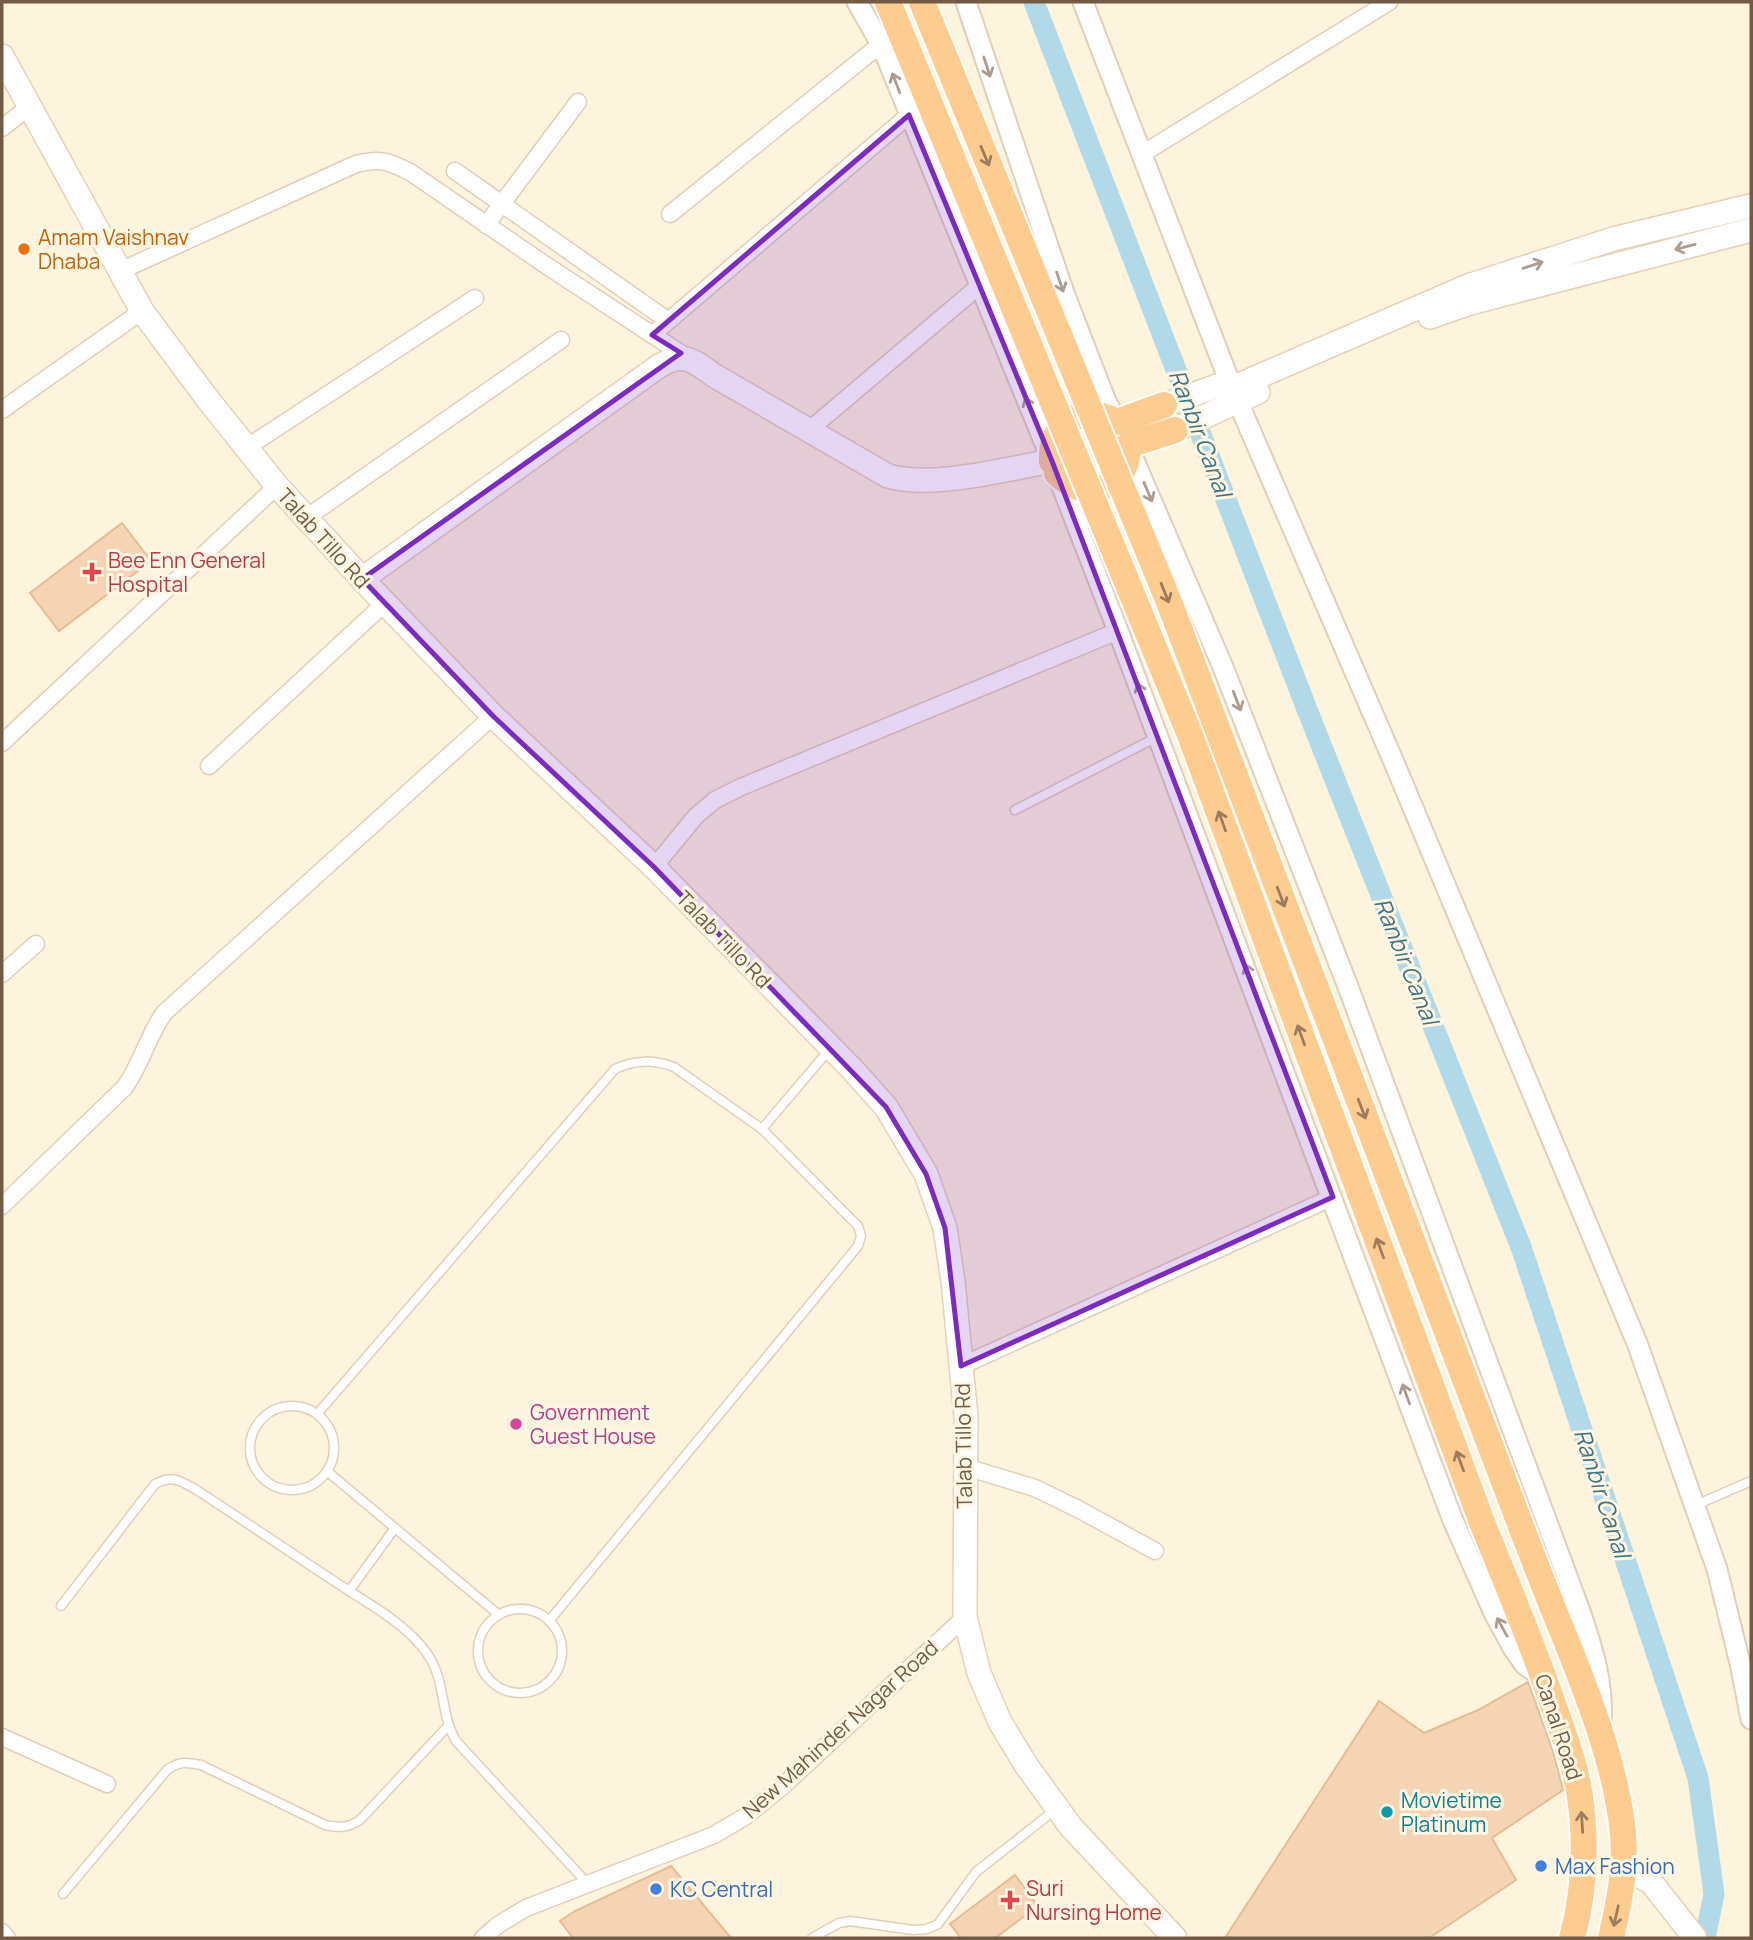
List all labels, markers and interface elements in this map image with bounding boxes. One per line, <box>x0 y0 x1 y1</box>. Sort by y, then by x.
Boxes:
one-way arrow <box>982 55 994 77</box>
one-way arrow <box>889 72 902 94</box>
one-way arrow <box>979 145 992 166</box>
place label: Amam Vaishnav Dhaba <box>38 223 189 275</box>
marker: Amam Vaishnav Dhaba <box>16 241 32 257</box>
one-way arrow <box>1674 241 1697 254</box>
one-way arrow <box>1521 258 1543 270</box>
one-way arrow <box>1055 271 1067 293</box>
water label: Ranbir Canal <box>1162 365 1241 504</box>
one-way arrow <box>1022 396 1035 418</box>
one-way arrow <box>1142 481 1155 502</box>
street label: Talab Tillo Rd <box>272 482 376 594</box>
place label: Bee Enn General Hospital <box>108 546 266 598</box>
marker: Bee Enn General Hospital <box>82 562 102 582</box>
one-way arrow <box>1160 581 1173 603</box>
one-way arrow <box>1134 683 1146 705</box>
one-way arrow <box>1231 690 1244 712</box>
one-way arrow <box>1215 811 1227 833</box>
street label: Talab Tillo Rd <box>670 884 778 994</box>
one-way arrow <box>1276 885 1289 907</box>
water label: Ranbir Canal <box>1367 893 1448 1031</box>
one-way arrow <box>1241 964 1254 986</box>
one-way arrow <box>1294 1024 1306 1046</box>
one-way arrow <box>1357 1098 1369 1120</box>
one-way arrow <box>1373 1237 1386 1259</box>
street label: Talab Tillo Rd <box>948 1383 978 1509</box>
one-way arrow <box>1399 1383 1411 1405</box>
place label: Government Guest House <box>530 1398 656 1450</box>
marker: Government Guest House <box>508 1416 524 1432</box>
water label: Ranbir Canal <box>1567 1424 1640 1564</box>
one-way arrow <box>1452 1451 1465 1473</box>
one-way arrow <box>1495 1617 1509 1637</box>
street label: New Mahinder Nagar Road <box>736 1634 944 1824</box>
street label: Canal Road <box>1529 1670 1589 1784</box>
place label: Movietime Platinum <box>1401 1786 1502 1838</box>
marker: Movietime Platinum <box>1379 1804 1395 1820</box>
one-way arrow <box>1575 1811 1588 1834</box>
place label: Max Fashion <box>1555 1852 1675 1880</box>
marker: Max Fashion <box>1533 1858 1549 1874</box>
place label: Suri Nursing Home <box>1026 1874 1162 1926</box>
place label: KC Central <box>670 1875 773 1903</box>
marker: KC Central <box>648 1881 664 1897</box>
marker: Suri Nursing Home <box>1000 1890 1020 1910</box>
one-way arrow <box>1608 1905 1621 1927</box>

